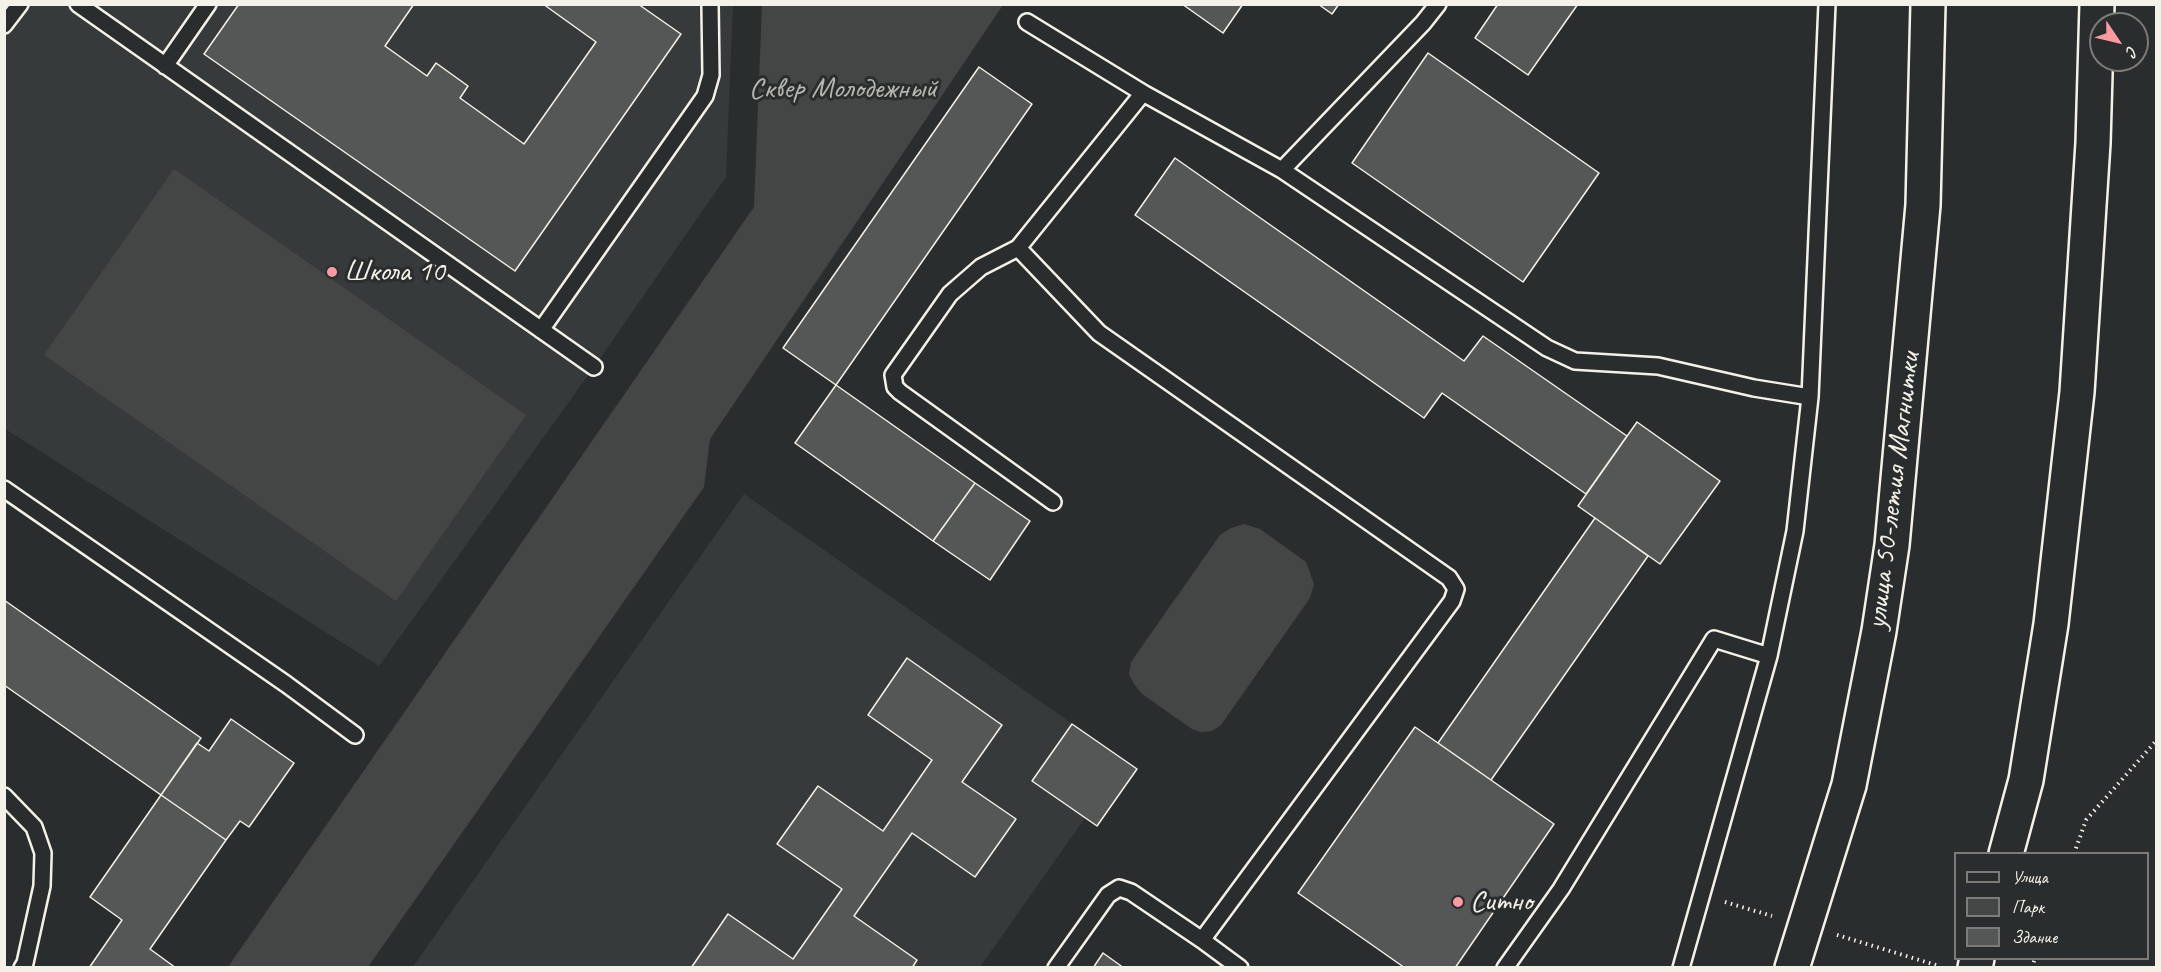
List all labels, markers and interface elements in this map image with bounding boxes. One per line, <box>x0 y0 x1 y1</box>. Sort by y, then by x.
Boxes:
north arrow <box>2089 12 2149 72</box>
text: С <box>2122 42 2143 60</box>
park label: Сквер Молодежный <box>749 71 937 107</box>
place label: Школа 10 <box>344 254 444 290</box>
marker: Школа 10 <box>325 265 339 279</box>
street label: улица 50-летия Магнитки <box>1859 351 1929 631</box>
legend <box>1954 852 2149 960</box>
text: Улица <box>2012 866 2048 888</box>
place label: Ситно <box>1470 884 1533 920</box>
marker: Ситно <box>1451 895 1465 909</box>
text: Парк <box>2012 896 2044 918</box>
text: Здание <box>2012 926 2057 948</box>

